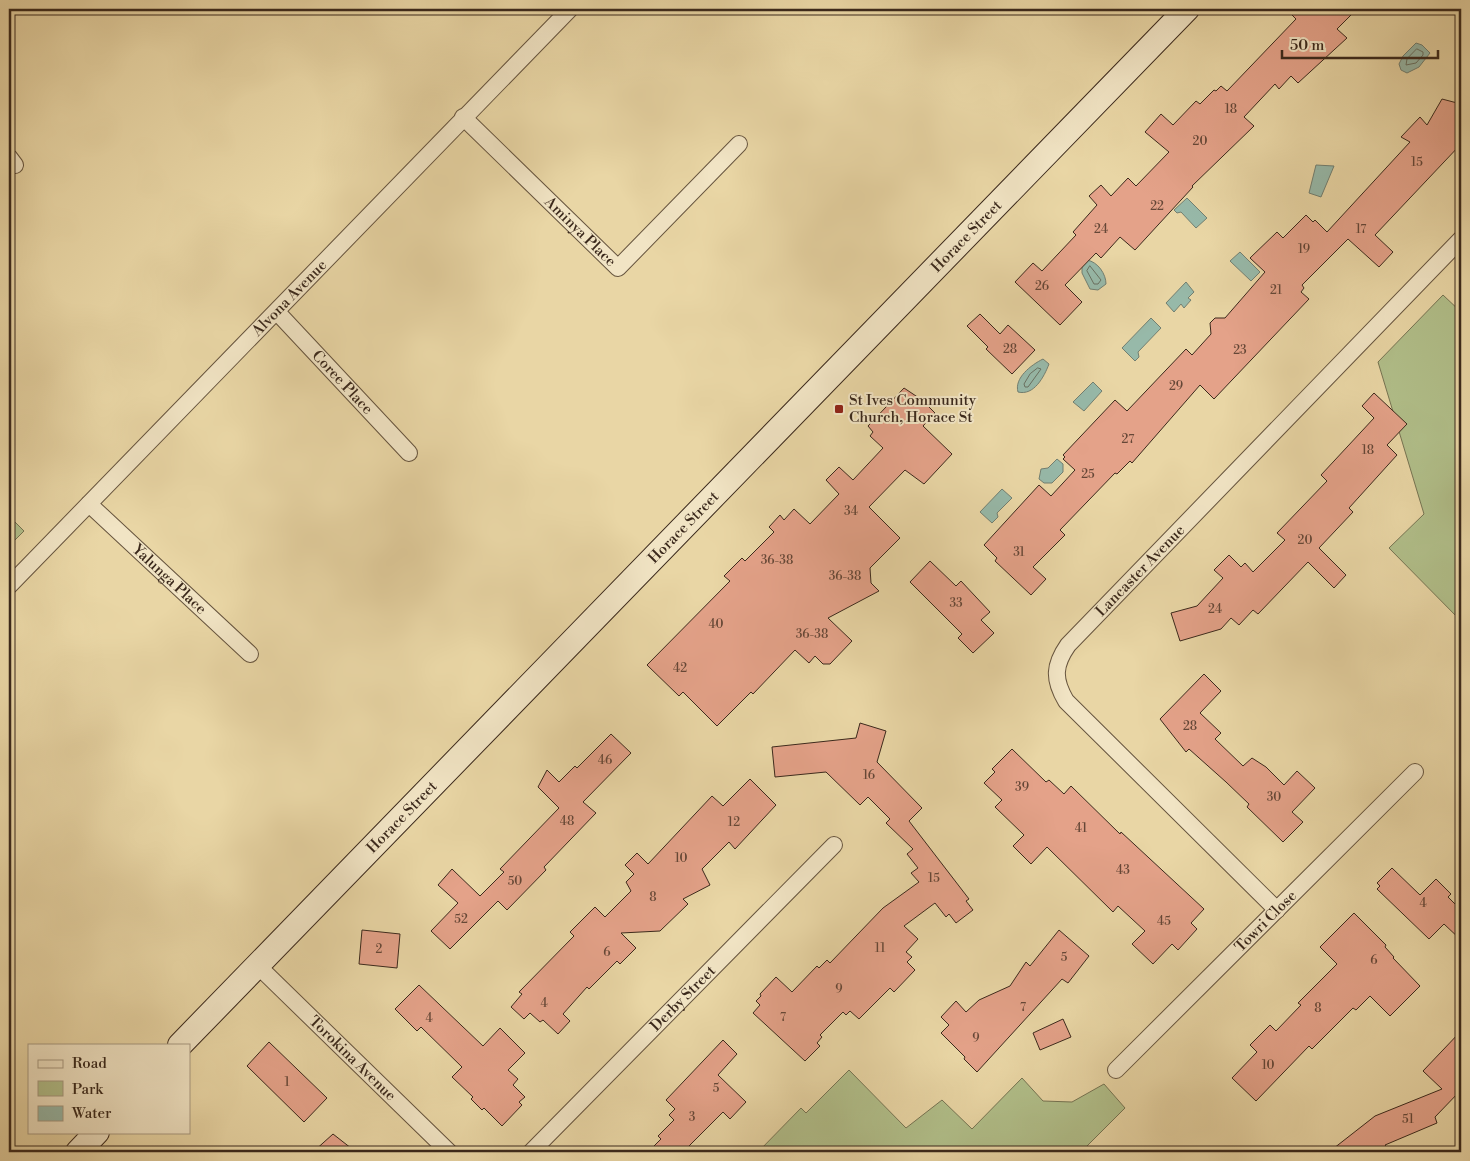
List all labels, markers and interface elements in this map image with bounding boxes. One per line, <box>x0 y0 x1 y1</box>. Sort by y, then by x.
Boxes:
scale bar <box>1282 28 1439 60</box>
text: 50 m <box>1290 36 1324 55</box>
house number: 18 <box>1225 102 1237 117</box>
house number: 20 <box>1193 134 1207 149</box>
house number: 15 <box>1411 155 1423 170</box>
street label: Aminya Place <box>540 192 620 271</box>
street label: Horace Street <box>927 196 1006 276</box>
house number: 22 <box>1150 199 1164 214</box>
house number: 24 <box>1094 222 1108 237</box>
house number: 17 <box>1356 222 1366 237</box>
house number: 19 <box>1298 242 1310 257</box>
street label: Alvona Avenue <box>247 255 331 341</box>
house number: 26 <box>1035 279 1049 294</box>
house number: 21 <box>1270 283 1283 298</box>
house number: 28 <box>1003 342 1017 357</box>
house number: 23 <box>1233 343 1247 358</box>
street label: Coree Place <box>308 346 377 418</box>
house number: 29 <box>1169 379 1183 394</box>
place label: St Ives Community Church, Horace St <box>849 391 977 427</box>
marker: St Ives Community Church, Horace St <box>833 403 845 415</box>
house number: 27 <box>1122 432 1134 447</box>
house number: 18 <box>1362 443 1374 458</box>
house number: 25 <box>1081 467 1095 482</box>
street label: Horace Street <box>644 487 723 567</box>
house number: 34 <box>844 504 858 519</box>
street label: Lancaster Avenue <box>1091 521 1189 620</box>
house number: 20 <box>1298 533 1312 548</box>
street label: Yalunga Place <box>128 539 211 618</box>
house number: 31 <box>1013 545 1026 560</box>
house number: 36-38 <box>761 553 793 568</box>
house number: 36-38 <box>829 569 861 584</box>
house number: 33 <box>949 596 963 611</box>
house number: 24 <box>1208 602 1222 617</box>
house number: 40 <box>708 617 724 632</box>
house number: 36-38 <box>796 627 828 642</box>
house number: 42 <box>673 661 687 676</box>
house number: 28 <box>1183 719 1197 734</box>
house number: 46 <box>598 753 612 768</box>
house number: 16 <box>863 768 875 783</box>
street label: Horace Street <box>362 776 442 857</box>
house number: 39 <box>1015 780 1029 795</box>
house number: 30 <box>1267 790 1281 805</box>
house number: 48 <box>560 814 574 829</box>
house number: 12 <box>728 815 740 830</box>
house number: 41 <box>1075 821 1088 836</box>
house number: 10 <box>675 851 687 866</box>
house number: 43 <box>1116 863 1130 878</box>
house number: 15 <box>928 871 940 886</box>
house number: 50 <box>508 874 522 889</box>
street label: Towri Close <box>1230 886 1300 956</box>
house number: 8 <box>649 890 657 905</box>
house number: 4 <box>1419 896 1427 911</box>
house number: 52 <box>454 912 468 927</box>
house number: 45 <box>1157 914 1171 929</box>
house number: 11 <box>875 941 886 956</box>
house number: 2 <box>376 942 383 957</box>
house number: 6 <box>603 945 611 960</box>
house number: 5 <box>1061 950 1068 965</box>
house number: 6 <box>1370 953 1378 968</box>
street label: Derby Street <box>646 961 720 1035</box>
house number: 9 <box>835 982 843 997</box>
house number: 4 <box>540 996 548 1011</box>
house number: 7 <box>1020 1000 1026 1015</box>
house number: 8 <box>1314 1001 1322 1016</box>
house number: 7 <box>780 1010 786 1025</box>
house number: 4 <box>425 1011 433 1026</box>
street label: Torokina Avenue <box>305 1012 400 1105</box>
house number: 9 <box>972 1031 980 1046</box>
legend <box>28 1044 190 1134</box>
text: Road <box>72 1054 107 1073</box>
house number: 10 <box>1262 1058 1274 1073</box>
house number: 1 <box>284 1075 290 1090</box>
text: Park <box>72 1080 104 1099</box>
house number: 5 <box>713 1081 720 1096</box>
text: Water <box>71 1104 112 1123</box>
house number: 3 <box>689 1110 696 1125</box>
house number: 51 <box>1402 1112 1415 1127</box>

